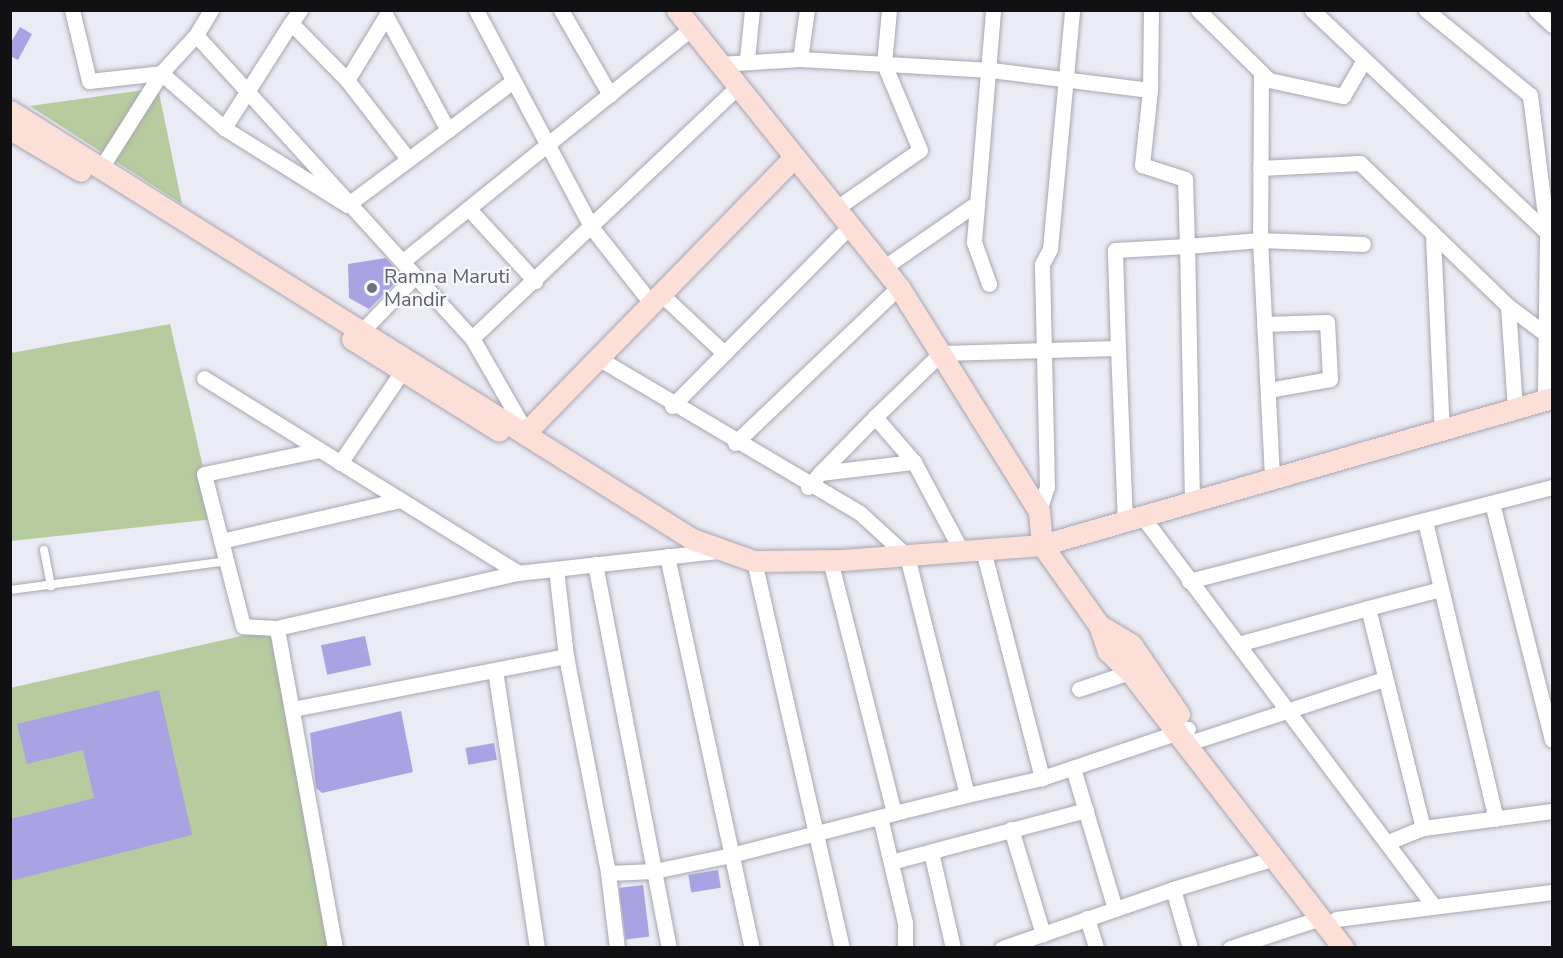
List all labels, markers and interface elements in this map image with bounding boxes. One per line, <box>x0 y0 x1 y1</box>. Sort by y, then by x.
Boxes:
place label: Ramna Maruti Mandir <box>384 264 510 311</box>
marker: Ramna Maruti Mandir <box>365 281 379 295</box>

